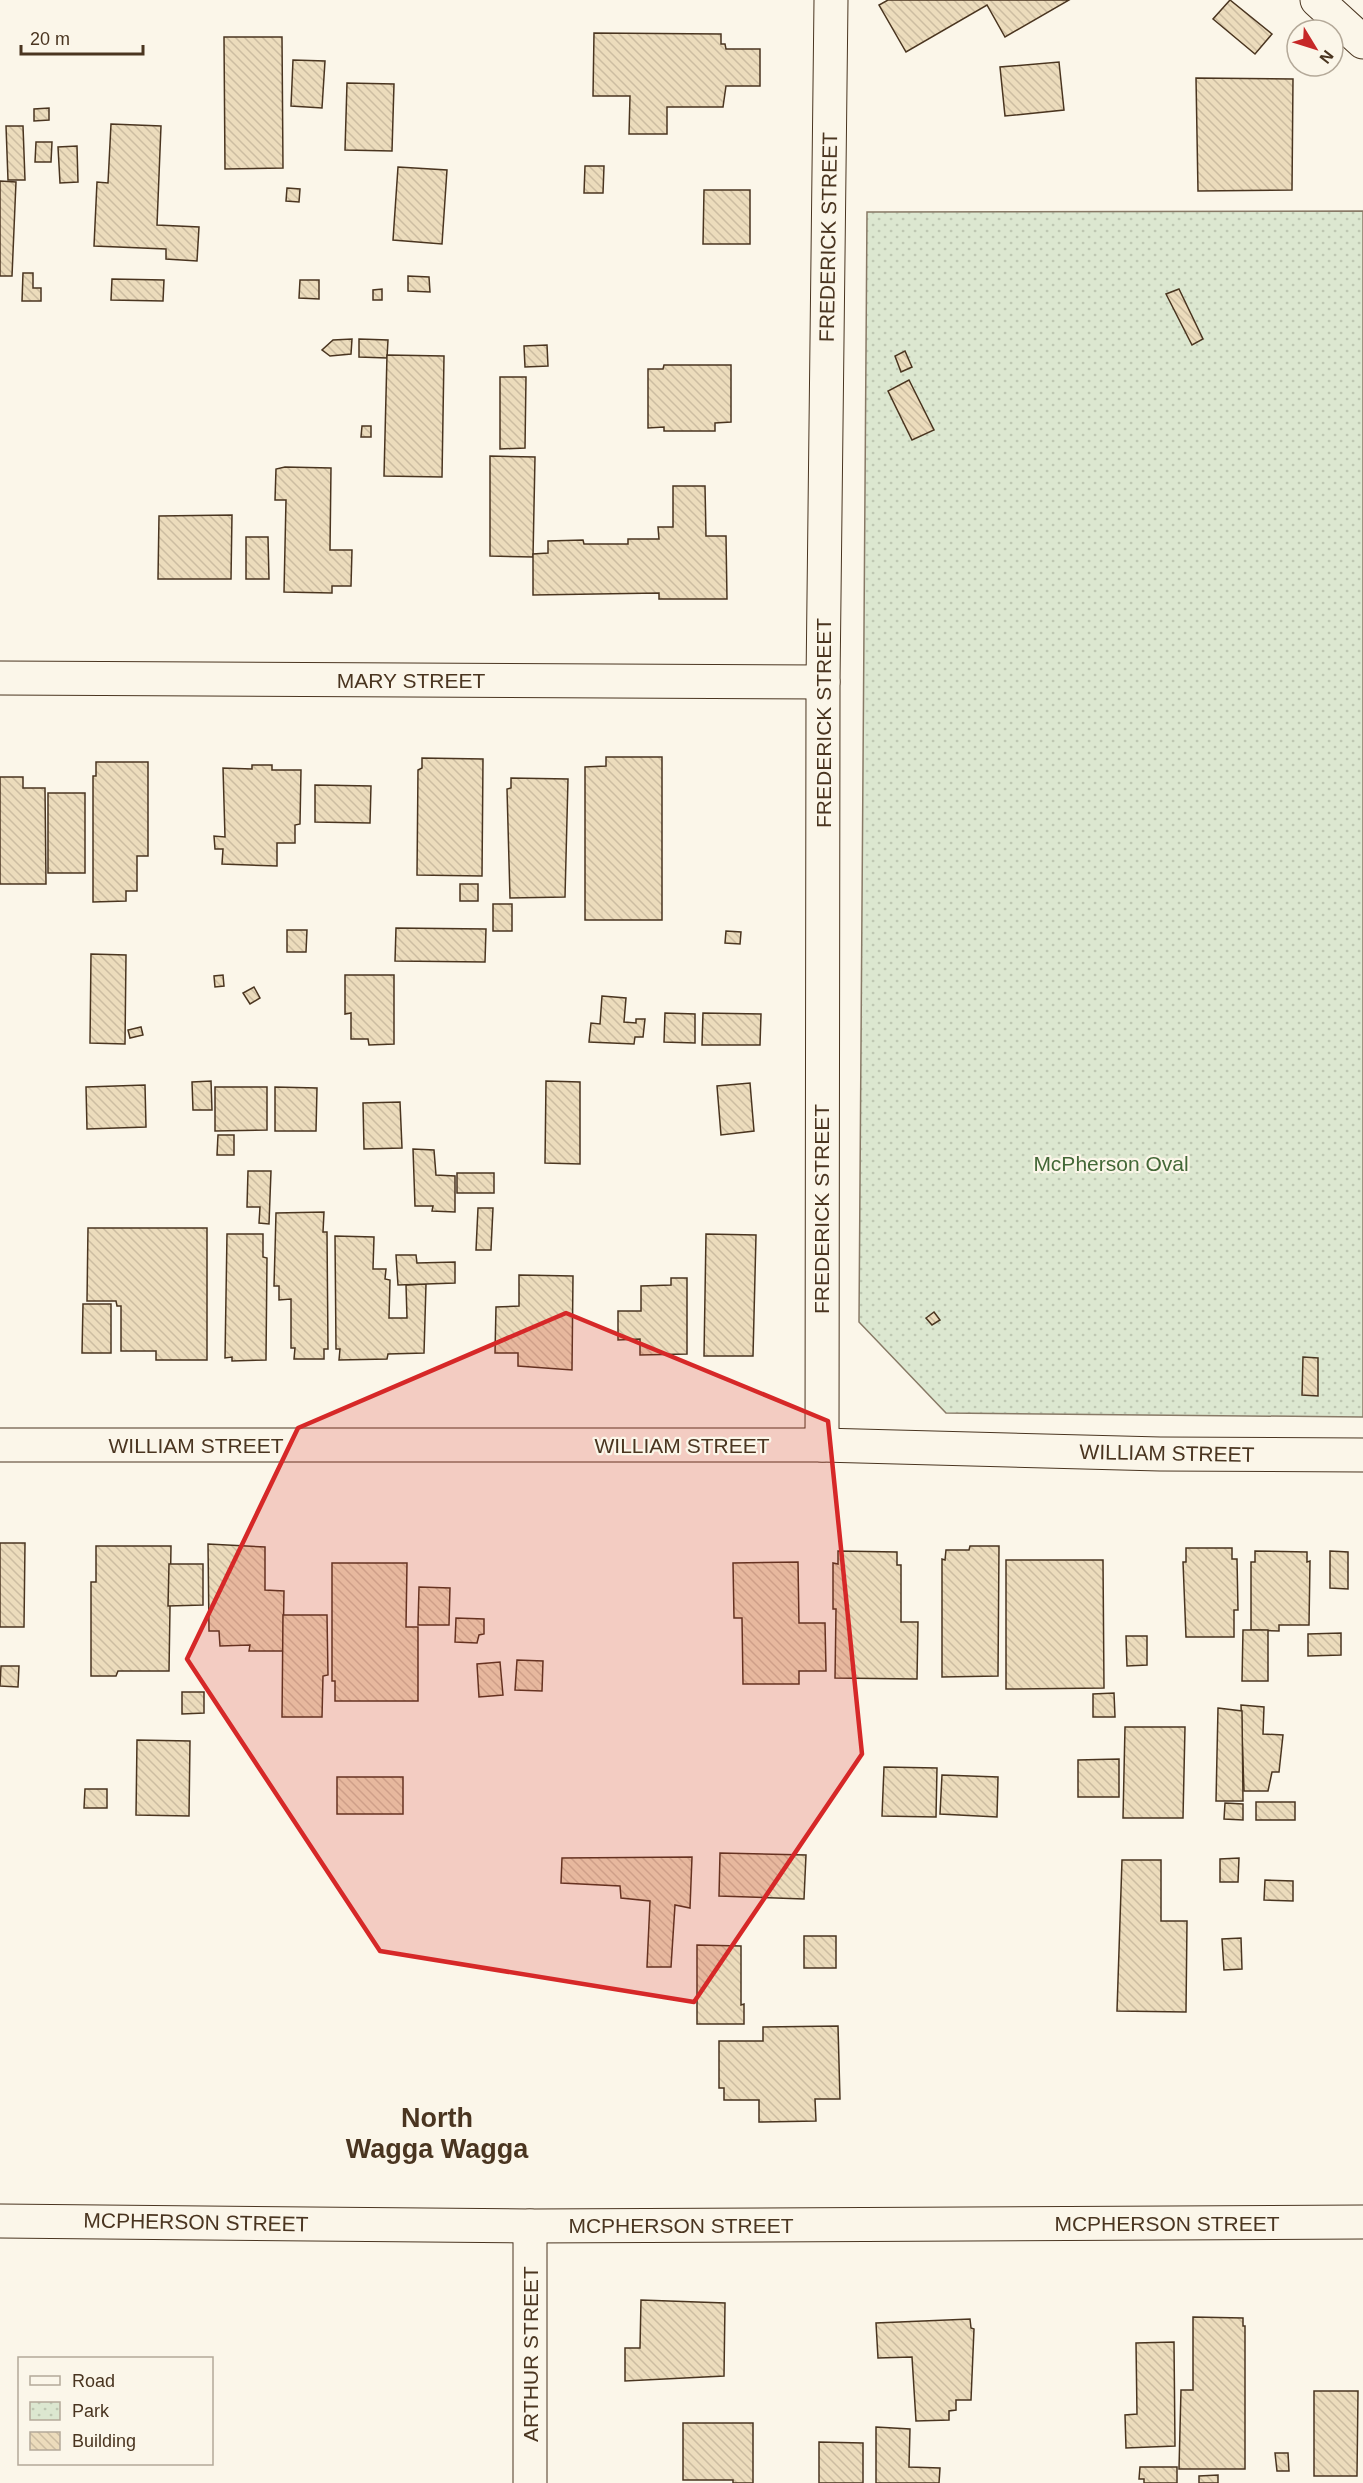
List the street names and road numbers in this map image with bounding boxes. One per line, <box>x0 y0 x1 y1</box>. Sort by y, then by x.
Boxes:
street label: FREDERICK STREET <box>815 132 841 342</box>
street label: FREDERICK STREET <box>812 618 835 828</box>
street label: MARY STREET <box>337 669 485 692</box>
street label: FREDERICK STREET <box>810 1104 833 1314</box>
street label: WILLIAM STREET <box>108 1434 284 1457</box>
street label: WILLIAM STREET <box>594 1434 770 1457</box>
street label: WILLIAM STREET <box>1079 1440 1255 1466</box>
street label: MCPHERSON STREET <box>83 2209 309 2235</box>
street label: MCPHERSON STREET <box>1054 2212 1280 2235</box>
street label: MCPHERSON STREET <box>568 2214 794 2237</box>
street label: ARTHUR STREET <box>519 2266 542 2442</box>

